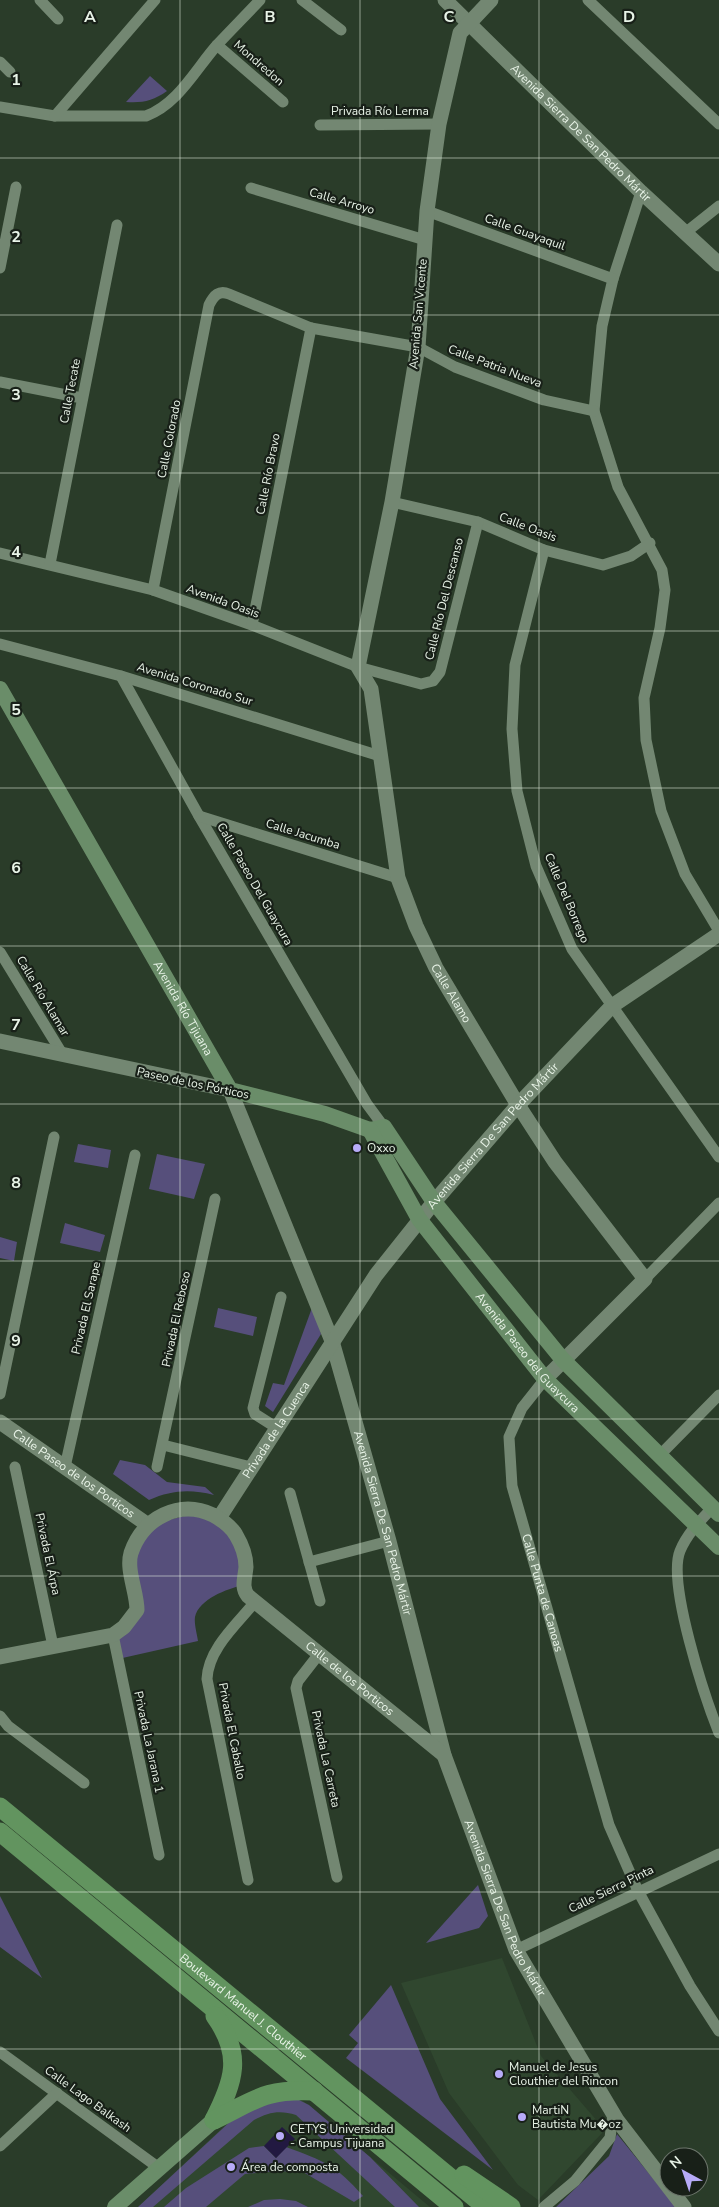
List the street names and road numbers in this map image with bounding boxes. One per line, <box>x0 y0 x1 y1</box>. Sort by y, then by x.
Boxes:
street label: Mondredon <box>230 37 288 89</box>
street label: Avenida Sierra De San Pedro Mártir <box>507 60 655 206</box>
street label: Privada Río Lerma <box>331 103 429 119</box>
street label: Calle Arroyo <box>307 184 377 218</box>
street label: Calle Guayaquil <box>482 210 568 254</box>
street label: Avenida San Vicente <box>405 258 431 370</box>
street label: Calle Patria Nueva <box>446 341 544 391</box>
street label: Calle Tecate <box>56 357 84 425</box>
street label: Calle Colorado <box>154 398 185 480</box>
street label: Calle Río Bravo <box>252 432 284 516</box>
street label: Calle Oasis <box>497 509 559 545</box>
street label: Calle Río Del Descanso <box>421 536 467 662</box>
street label: Avenida Oasis <box>184 580 262 622</box>
street label: Avenida Coronado Sur <box>135 659 256 709</box>
street label: Calle Jacumba <box>264 815 342 853</box>
street label: Calle Paseo Del Guaycura <box>213 820 297 948</box>
street label: Calle Del Borrego <box>541 851 593 946</box>
street label: Calle Río Alamar <box>13 953 74 1040</box>
street label: Avenida Río Tijuana <box>150 958 217 1059</box>
street label: Calle Alamo <box>427 961 475 1026</box>
street label: Avenida Sierra De San Pedro Mártir <box>423 1059 563 1212</box>
street label: Paseo de los Pórticos <box>135 1063 251 1103</box>
street label: Privada El Sarape <box>68 1260 104 1356</box>
street label: Privada El Reboso <box>158 1269 194 1368</box>
street label: Avenida Paseo del Guaycura <box>472 1289 583 1416</box>
street label: Privada de la Cuenca <box>239 1378 313 1482</box>
street label: Calle Paseo de los Porticos <box>10 1425 138 1522</box>
street label: Avenida Sierra De San Pedro Mártir <box>350 1429 416 1618</box>
street label: Privada El Árpa <box>31 1512 65 1596</box>
street label: Calle Punta de Canoas <box>518 1532 567 1654</box>
street label: Calle de los Porticos <box>302 1638 398 1719</box>
street label: Privada El Caballo <box>215 1681 249 1781</box>
street label: Privada La Jarana 1 <box>130 1690 168 1794</box>
street label: Privada La Carreta <box>308 1709 344 1809</box>
street label: Avenida Sierra De San Pedro Mártir <box>461 1817 550 2000</box>
street label: Calle Sierra Pinta <box>566 1861 656 1917</box>
street label: Boulevard Manuel J. Clouthier <box>176 1950 311 2065</box>
street label: Calle Lago Balkash <box>42 2062 134 2136</box>

